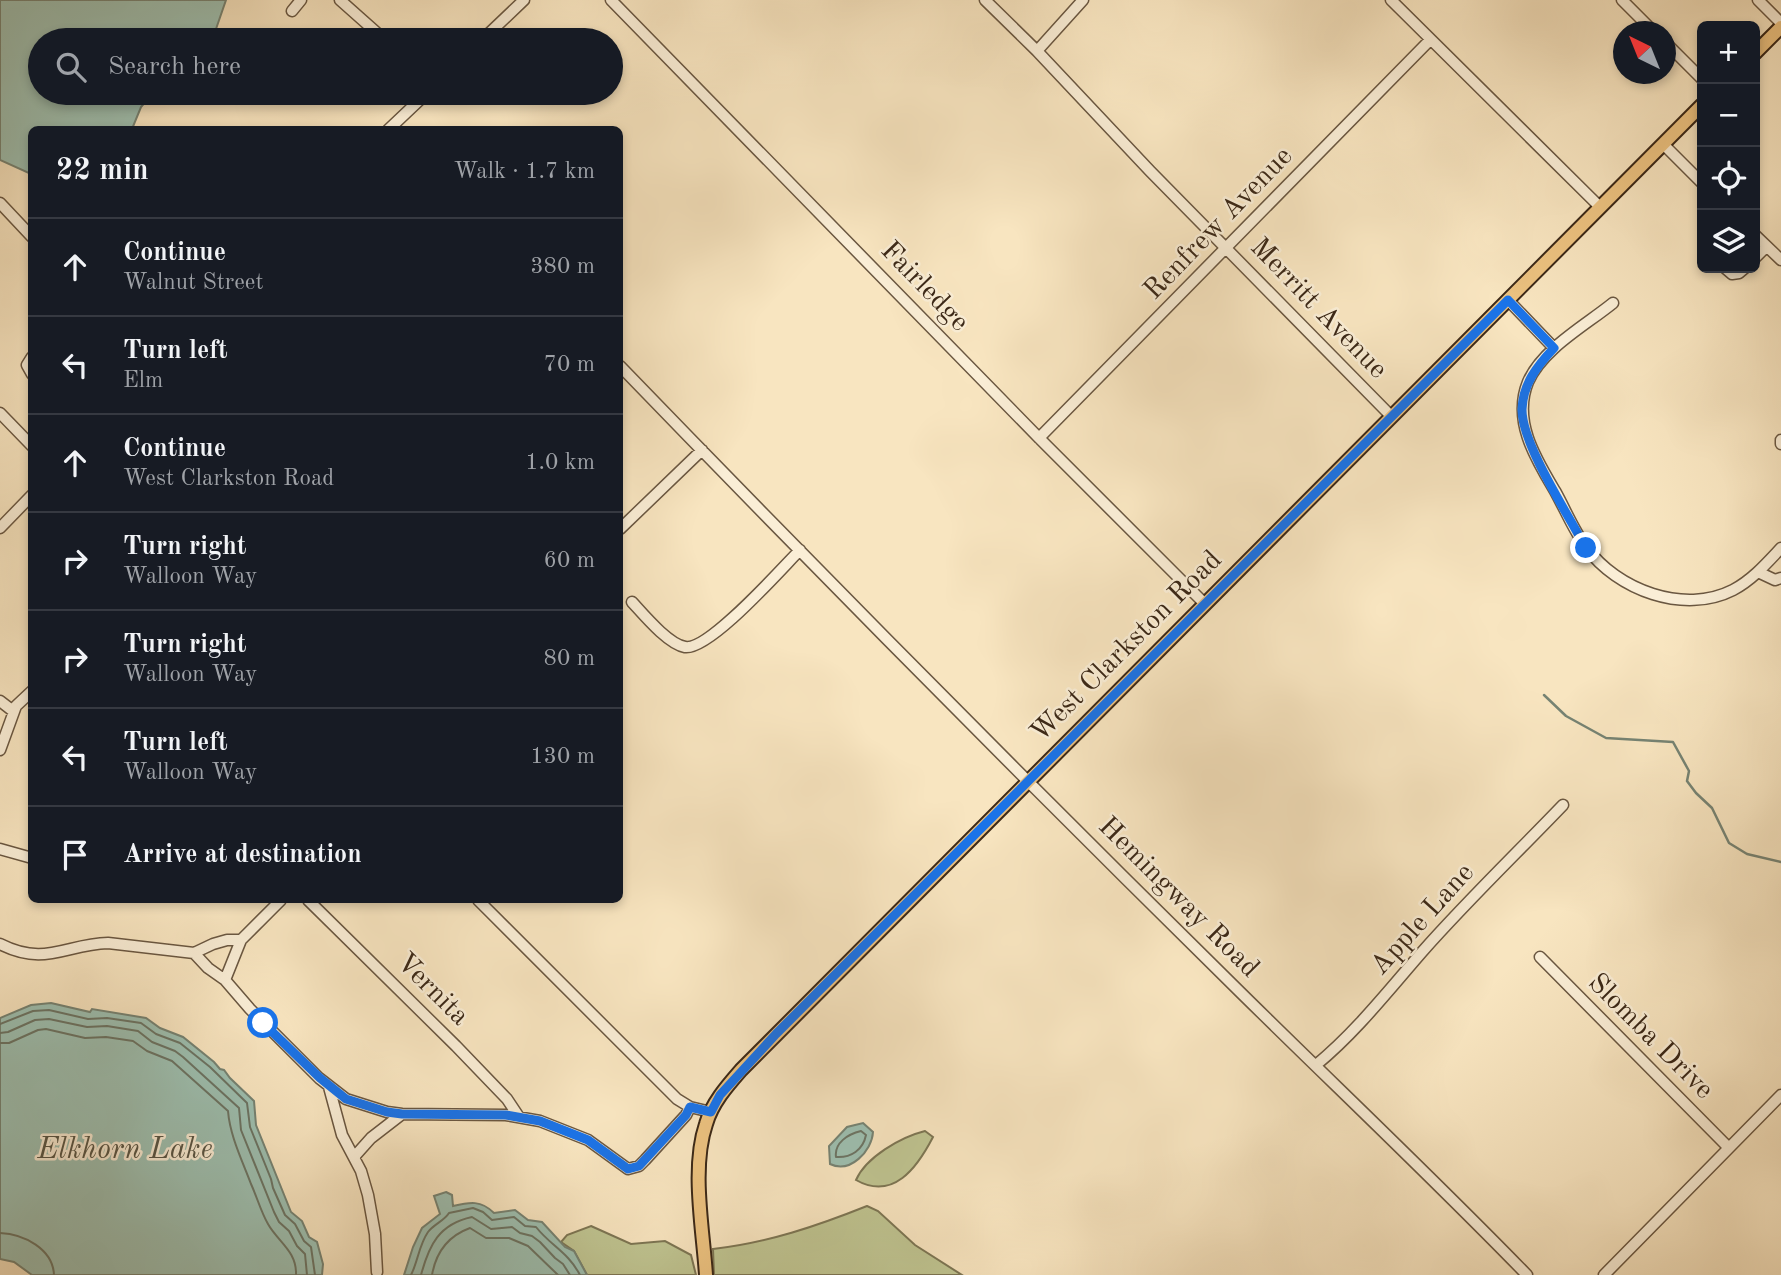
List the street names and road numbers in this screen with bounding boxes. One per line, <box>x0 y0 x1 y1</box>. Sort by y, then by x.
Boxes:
street label: Renfrew Avenue <box>1139 142 1299 306</box>
street label: Merritt Avenue <box>1244 233 1392 385</box>
street label: Fairledge <box>875 237 973 337</box>
street label: West Clarkston Road <box>1026 546 1228 748</box>
street label: Hemingway Road <box>1092 812 1264 984</box>
street label: Apple Lane <box>1366 859 1480 981</box>
street label: Vernita <box>390 948 474 1032</box>
street label: Slomba Drive <box>1582 969 1718 1105</box>

